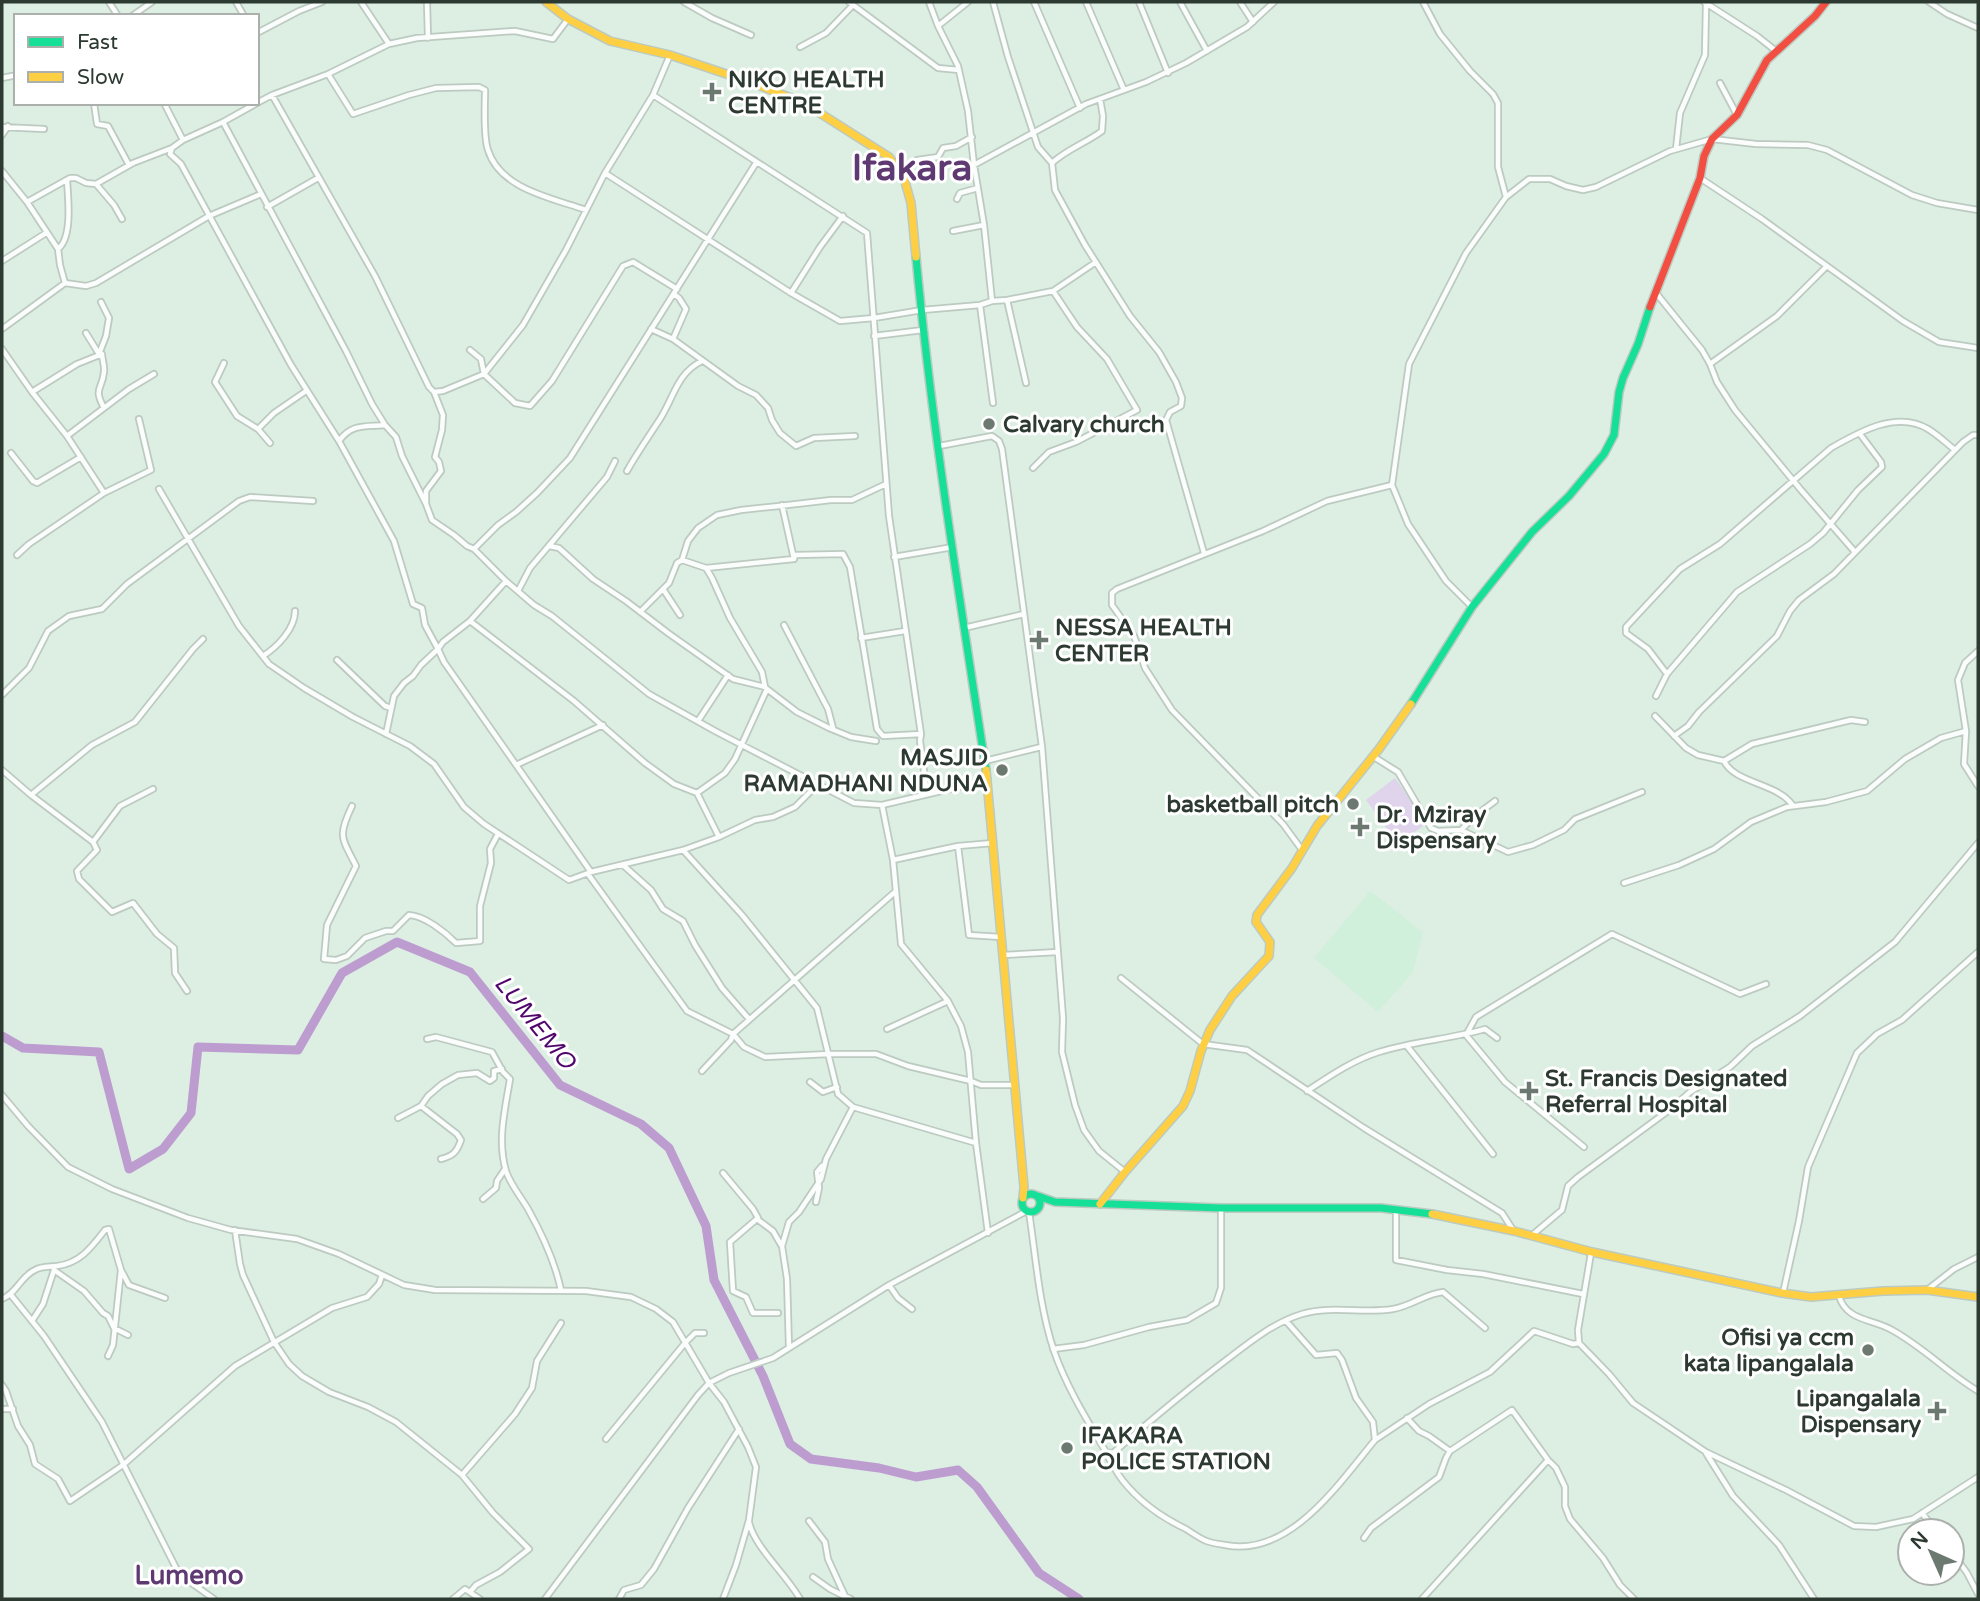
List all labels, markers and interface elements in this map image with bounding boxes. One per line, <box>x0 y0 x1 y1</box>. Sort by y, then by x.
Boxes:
legend <box>14 14 259 105</box>
text: Fast <box>77 30 118 55</box>
text: Slow <box>77 65 125 90</box>
place label: NIKO HEALTH CENTRE <box>728 66 885 120</box>
marker: NIKO HEALTH CENTRE <box>702 82 722 102</box>
district label: Ifakara <box>852 146 972 191</box>
place label: Calvary church <box>1003 411 1165 439</box>
marker: Calvary church <box>981 416 997 432</box>
place label: NESSA HEALTH CENTER <box>1055 614 1232 668</box>
marker: NESSA HEALTH CENTER <box>1029 630 1049 650</box>
place label: MASJID RAMADHANI NDUNA <box>743 744 988 798</box>
marker: MASJID RAMADHANI NDUNA <box>994 762 1010 778</box>
place label: basketball pitch <box>1166 791 1339 819</box>
marker: basketball pitch <box>1345 796 1361 812</box>
place label: Dr. Mziray Dispensary <box>1376 801 1497 855</box>
marker: Dr. Mziray Dispensary <box>1350 817 1370 837</box>
water label: LUMEMO <box>488 969 582 1076</box>
place label: St. Francis Designated Referral Hospital <box>1545 1065 1787 1119</box>
marker: St. Francis Designated Referral Hospital <box>1519 1081 1539 1101</box>
place label: Ofisi ya ccm kata lipangalala <box>1684 1324 1854 1378</box>
marker: Ofisi ya ccm kata lipangalala <box>1860 1342 1876 1358</box>
place label: Lipangalala Dispensary <box>1796 1385 1922 1439</box>
marker: Lipangalala Dispensary <box>1927 1401 1947 1421</box>
place label: IFAKARA POLICE STATION <box>1081 1422 1271 1476</box>
marker: IFAKARA POLICE STATION <box>1059 1440 1075 1456</box>
north arrow <box>1896 1517 1966 1587</box>
text: N <box>1907 1528 1933 1554</box>
district label: Lumemo <box>134 1560 244 1591</box>

